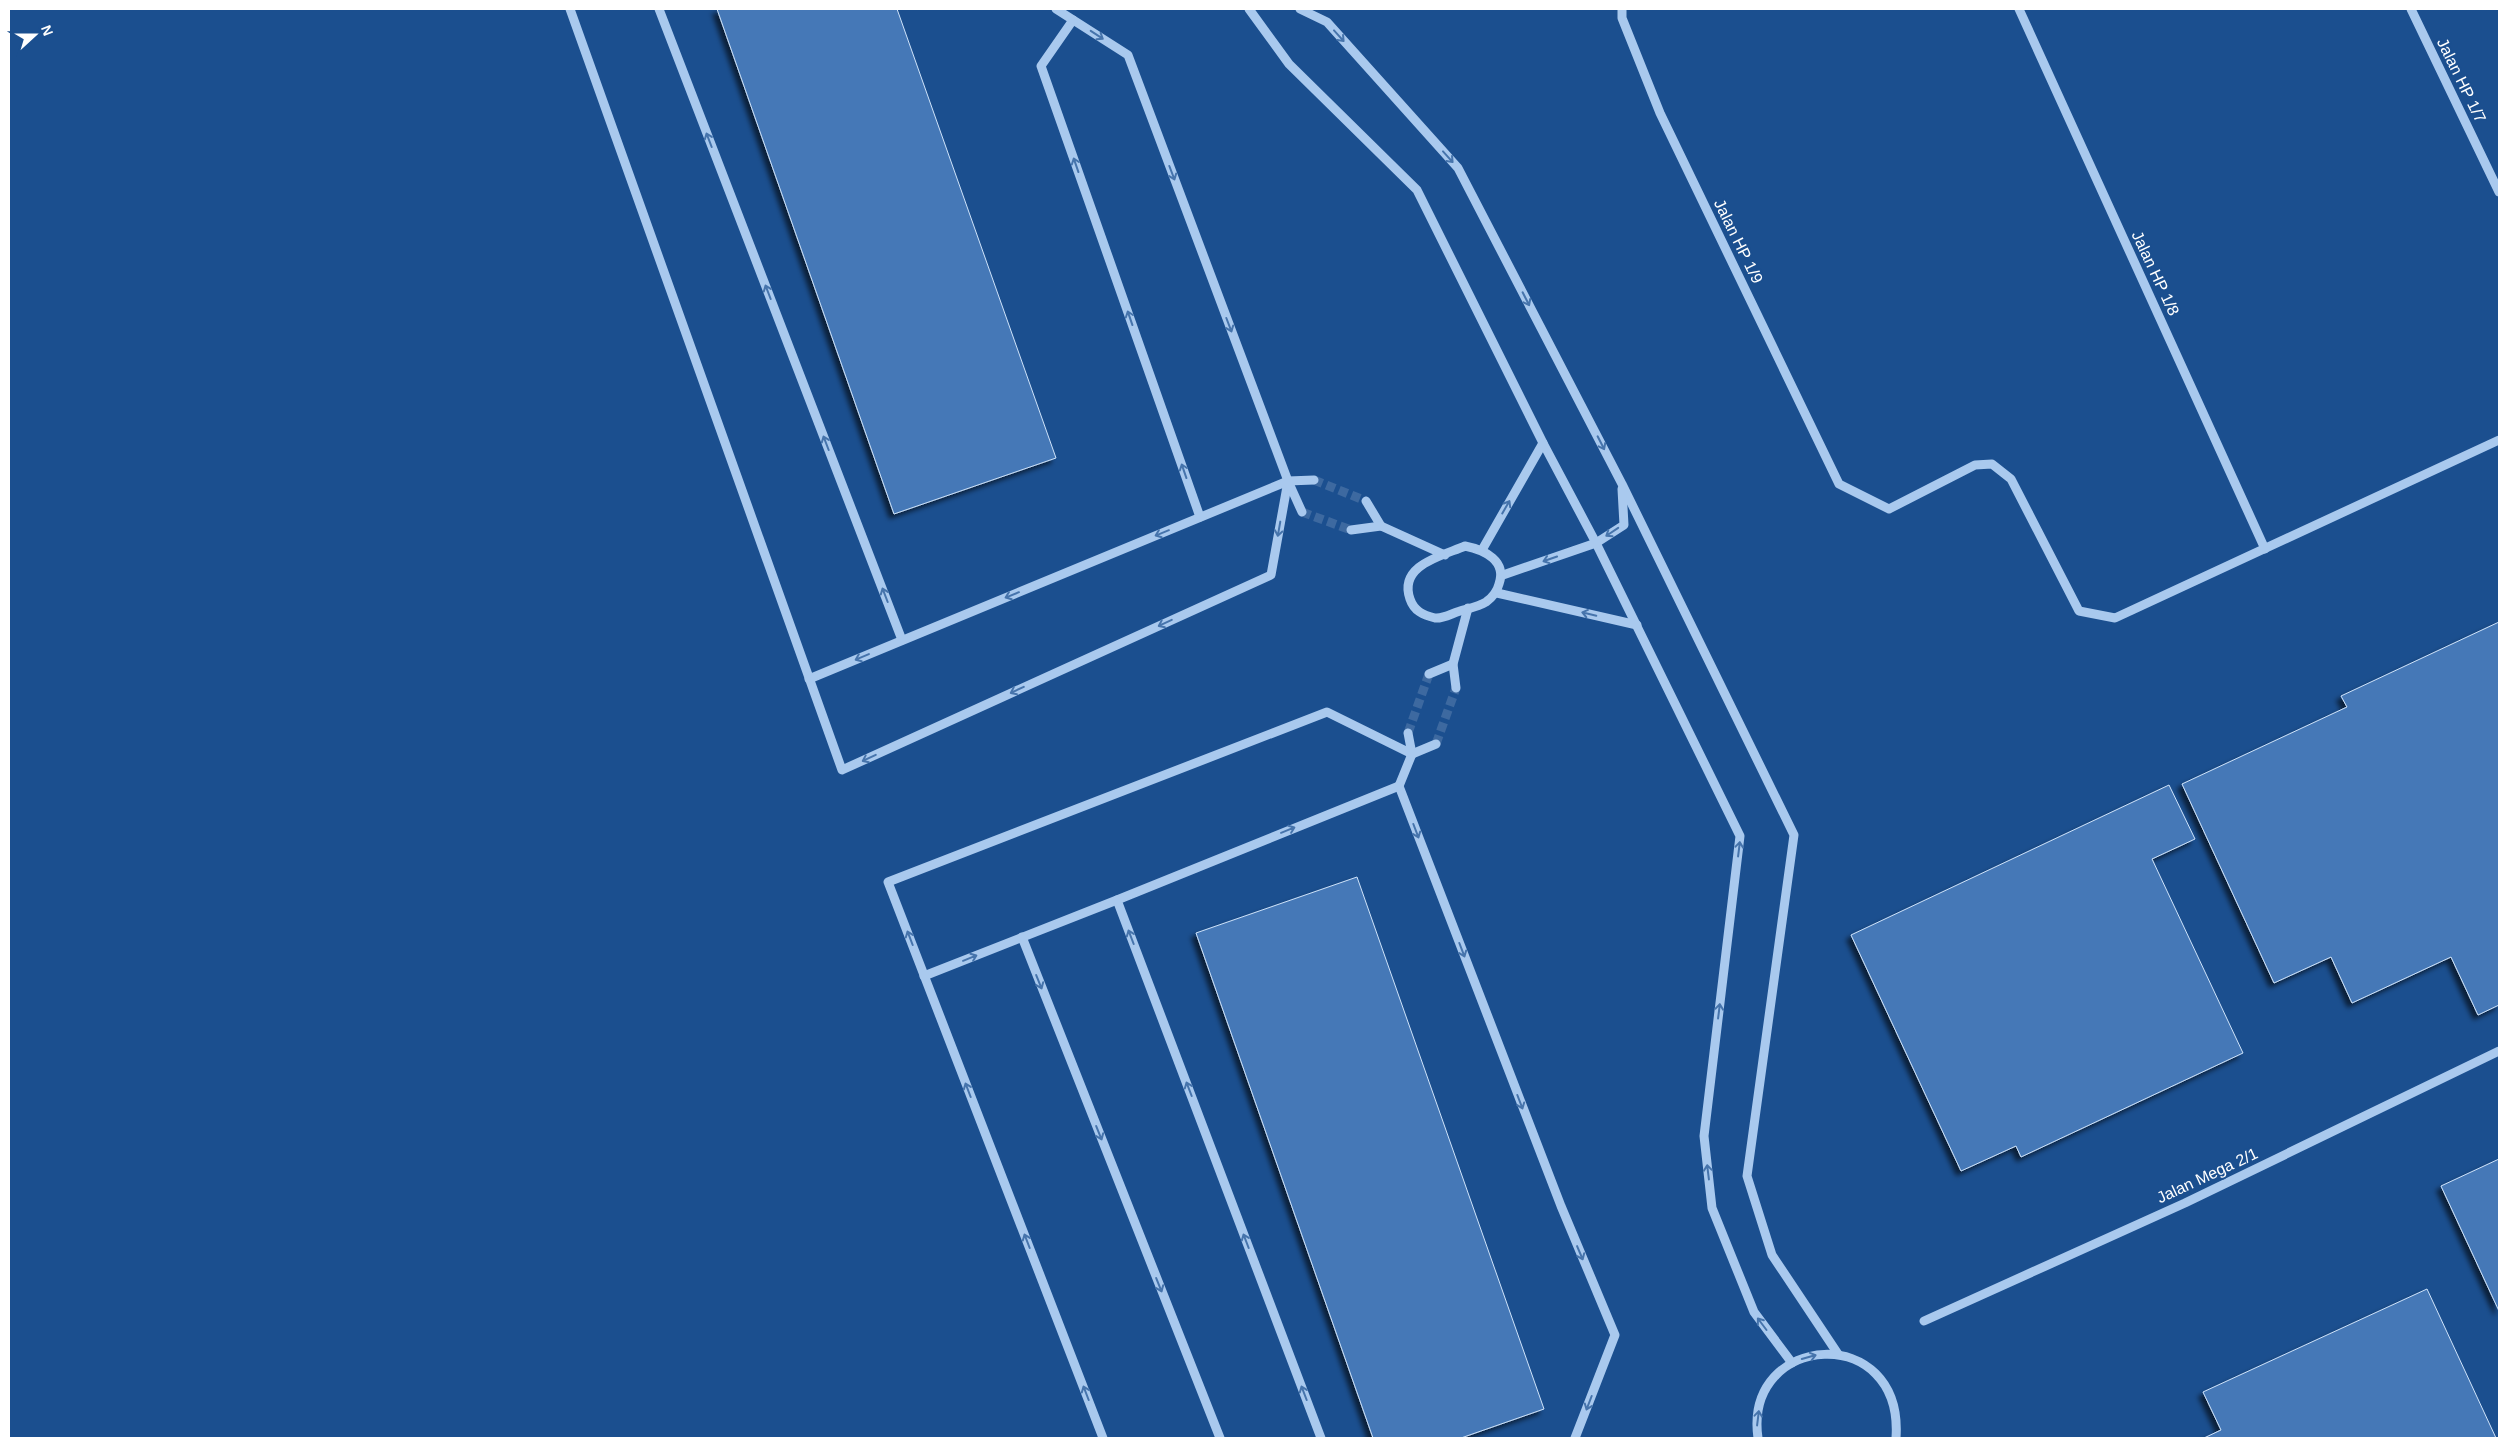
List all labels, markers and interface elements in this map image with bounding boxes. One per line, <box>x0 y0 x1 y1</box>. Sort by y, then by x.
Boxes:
north arrow <box>10 10 60 60</box>
text: N <box>38 23 56 38</box>
one-way arrow <box>1090 30 1104 40</box>
one-way arrow <box>1333 30 1345 43</box>
street label: Jalan HP 1/7 <box>2434 35 2489 125</box>
one-way arrow <box>704 133 714 148</box>
one-way arrow <box>1442 151 1454 164</box>
one-way arrow <box>1071 158 1080 173</box>
one-way arrow <box>1168 165 1177 180</box>
street label: Jalan HP 1/9 <box>1711 196 1766 286</box>
street label: Jalan HP 1/8 <box>2129 228 2183 318</box>
one-way arrow <box>763 284 772 300</box>
one-way arrow <box>1522 291 1531 306</box>
one-way arrow <box>1125 311 1134 326</box>
one-way arrow <box>1225 317 1234 332</box>
one-way arrow <box>821 436 830 451</box>
one-way arrow <box>1596 436 1606 451</box>
one-way arrow <box>1179 464 1188 480</box>
one-way arrow <box>1502 501 1512 515</box>
one-way arrow <box>1274 521 1283 537</box>
one-way arrow <box>1606 527 1620 537</box>
one-way arrow <box>1155 529 1170 539</box>
one-way arrow <box>1542 554 1558 564</box>
one-way arrow <box>879 588 889 603</box>
one-way arrow <box>1005 591 1020 601</box>
one-way arrow <box>1582 609 1598 618</box>
one-way arrow <box>1158 618 1173 628</box>
one-way arrow <box>854 654 869 663</box>
one-way arrow <box>1010 686 1025 696</box>
one-way arrow <box>862 754 877 763</box>
one-way arrow <box>1412 823 1421 838</box>
one-way arrow <box>1280 825 1295 834</box>
one-way arrow <box>1734 842 1744 858</box>
one-way arrow <box>1126 929 1135 945</box>
one-way arrow <box>904 931 914 946</box>
one-way arrow <box>1457 942 1467 957</box>
one-way arrow <box>962 952 977 962</box>
one-way arrow <box>1035 974 1045 989</box>
one-way arrow <box>1714 1003 1724 1019</box>
one-way arrow <box>1184 1081 1193 1097</box>
one-way arrow <box>963 1083 973 1098</box>
one-way arrow <box>1516 1093 1525 1109</box>
one-way arrow <box>1095 1125 1104 1141</box>
street label: Jalan Mega 2/1 <box>2154 1145 2260 1206</box>
one-way arrow <box>1703 1164 1713 1180</box>
one-way arrow <box>1241 1233 1250 1249</box>
one-way arrow <box>1022 1234 1031 1249</box>
one-way arrow <box>1576 1245 1586 1260</box>
one-way arrow <box>1155 1276 1164 1292</box>
one-way arrow <box>1757 1318 1768 1331</box>
one-way arrow <box>1801 1352 1817 1361</box>
one-way arrow <box>1299 1385 1308 1401</box>
one-way arrow <box>1081 1386 1090 1401</box>
one-way arrow <box>1583 1395 1593 1410</box>
one-way arrow <box>1753 1411 1763 1427</box>

